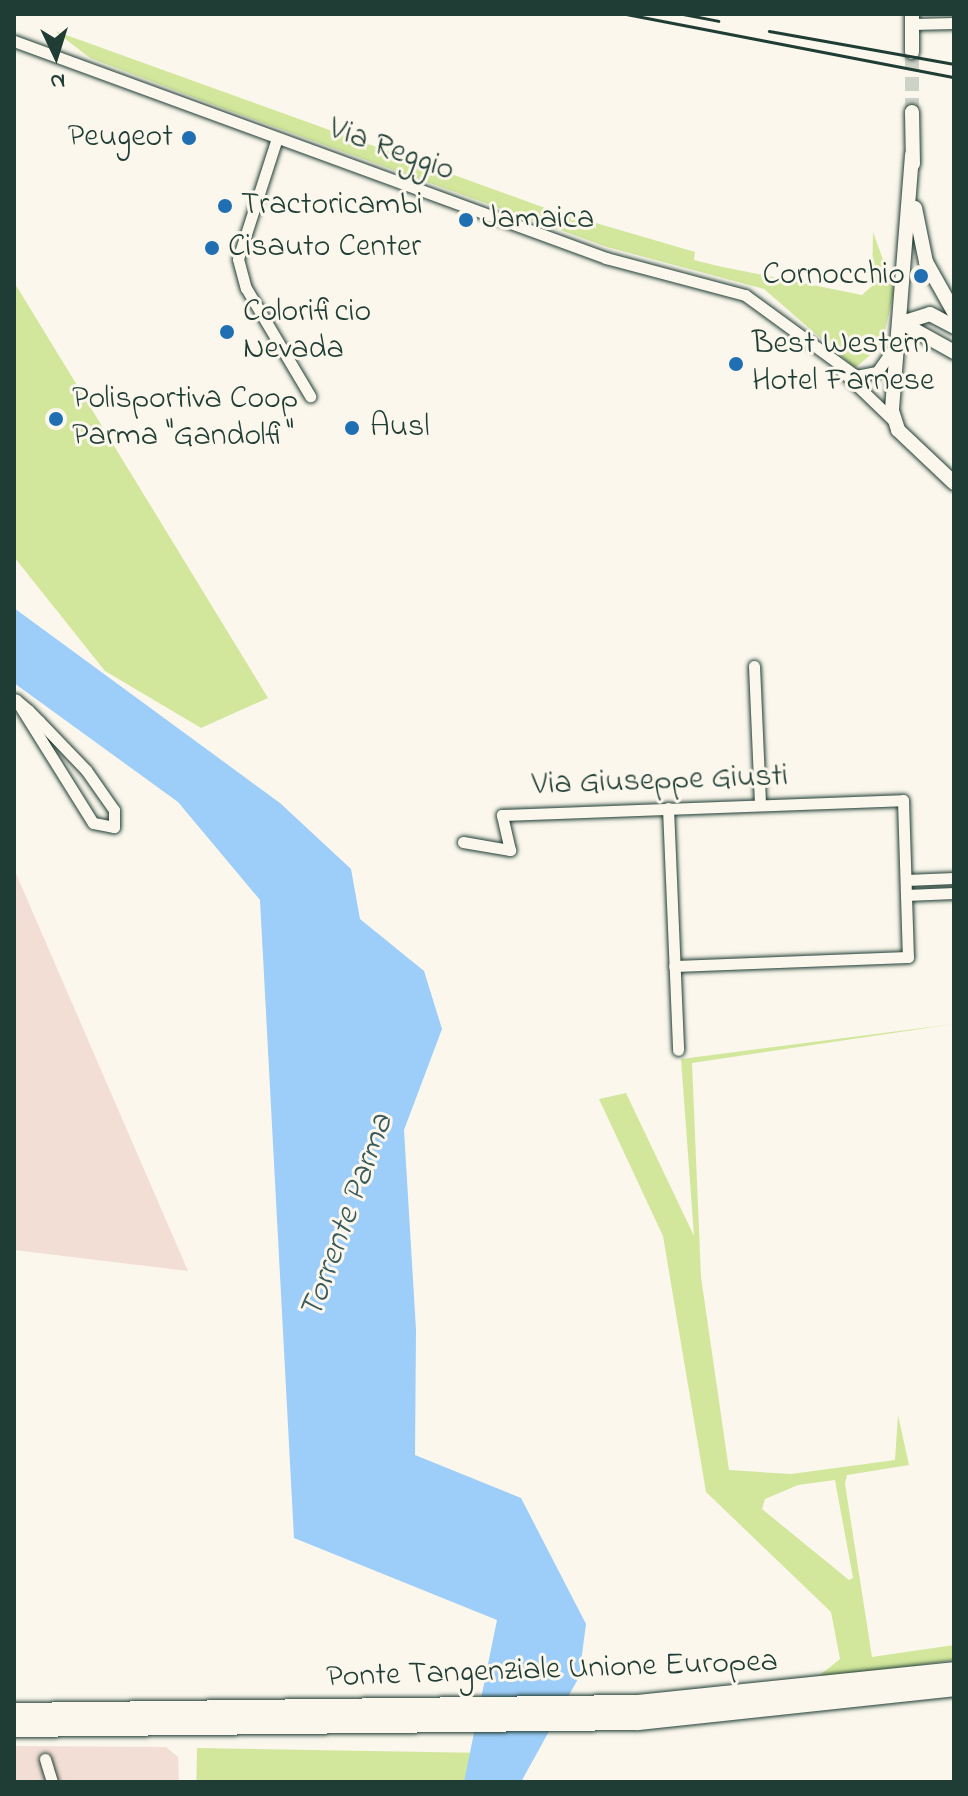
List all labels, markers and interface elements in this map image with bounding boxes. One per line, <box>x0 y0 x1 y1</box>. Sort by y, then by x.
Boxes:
north arrow <box>16 16 96 96</box>
text: N <box>49 63 66 96</box>
street label: Via Reggio <box>323 111 459 191</box>
place label: Peugeot <box>68 119 173 157</box>
marker: Peugeot <box>180 129 198 147</box>
place label: Tractoricambi <box>241 187 423 225</box>
marker: Tractoricambi <box>216 197 234 215</box>
place label: Jamaica <box>482 201 594 239</box>
marker: Jamaica <box>457 211 475 229</box>
place label: Cisauto Center <box>228 229 421 267</box>
marker: Cisauto Center <box>203 239 221 257</box>
place label: Cornocchio <box>762 257 905 295</box>
marker: Cornocchio <box>912 267 930 285</box>
place label: Colorificio Nevada <box>243 295 371 370</box>
marker: Colorificio Nevada <box>218 323 236 341</box>
place label: Best Western Hotel Farnese <box>752 327 934 402</box>
marker: Best Western Hotel Farnese <box>727 355 745 373</box>
place label: Polisportiva Coop Parma "Gandolfi" <box>72 382 298 457</box>
place label: Ausl <box>370 409 430 447</box>
marker: Polisportiva Coop Parma "Gandolfi" <box>47 410 65 428</box>
marker: Ausl <box>341 417 363 439</box>
street label: Via Giuseppe Giusti <box>531 758 789 806</box>
water label: Torrente Parma <box>292 1109 404 1325</box>
street label: Ponte Tangenziale Unione Europea <box>326 1644 778 1698</box>

